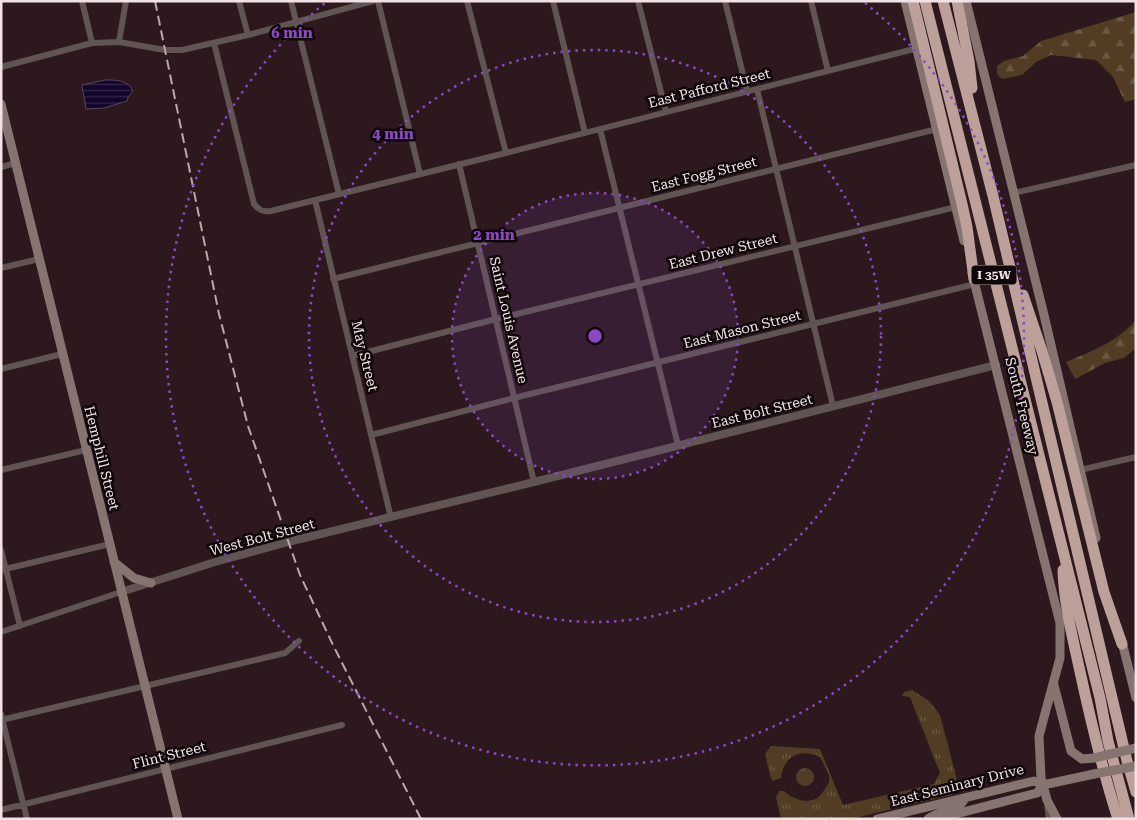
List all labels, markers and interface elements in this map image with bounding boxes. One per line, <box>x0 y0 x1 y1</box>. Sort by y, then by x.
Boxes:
text: 6 min <box>271 24 313 42</box>
street label: East Pafford Street <box>646 65 772 111</box>
text: 4 min <box>372 125 414 143</box>
street label: East Fogg Street <box>650 153 758 195</box>
text: 2 min <box>473 226 515 244</box>
street label: East Drew Street <box>667 230 779 272</box>
street label: Saint Louis Avenue <box>487 255 531 385</box>
road number: I 35W <box>972 266 1016 284</box>
street label: East Mason Street <box>681 307 803 351</box>
street label: May Street <box>348 319 382 393</box>
centre of rings <box>586 327 604 345</box>
street label: South Freeway <box>1002 355 1042 457</box>
street label: East Bolt Street <box>710 391 814 431</box>
street label: Hemphill Street <box>81 404 123 512</box>
street label: West Bolt Street <box>208 515 316 559</box>
street label: Flint Street <box>131 738 207 772</box>
street label: East Seminary Drive <box>889 761 1026 809</box>

